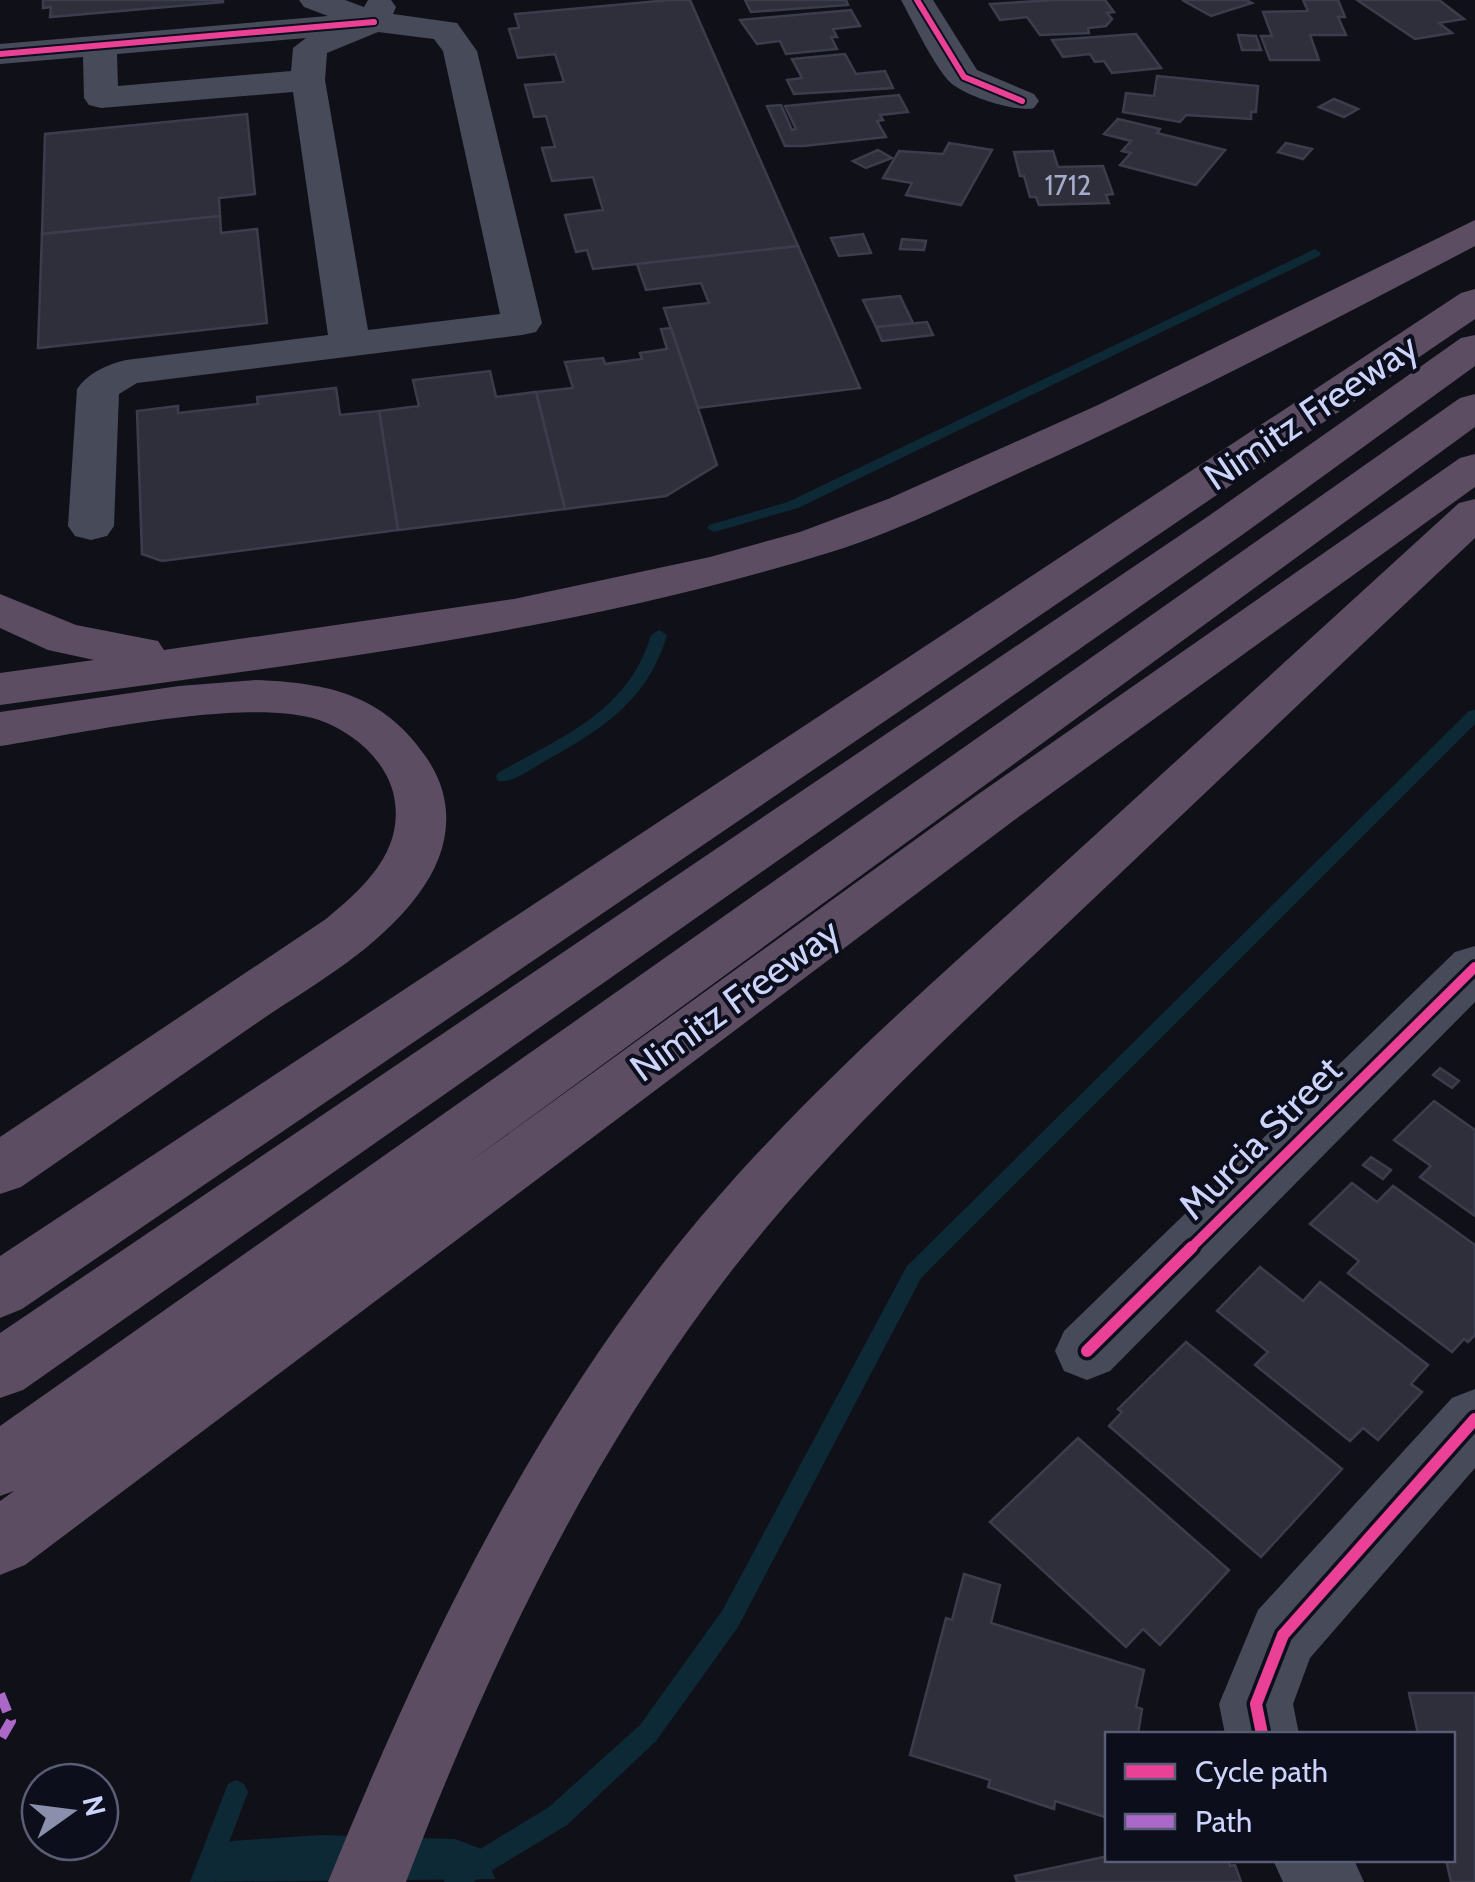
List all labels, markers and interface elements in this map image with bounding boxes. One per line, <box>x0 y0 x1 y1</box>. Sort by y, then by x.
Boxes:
house number: 1712 <box>1044 168 1092 202</box>
street label: Nimitz Freeway <box>1195 323 1427 500</box>
street label: Nimitz Freeway <box>621 908 849 1091</box>
street label: Murcia Street <box>1168 1046 1351 1229</box>
legend <box>1105 1732 1455 1862</box>
text: Cycle path <box>1195 1753 1328 1790</box>
north arrow <box>20 1762 120 1862</box>
text: N <box>75 1792 113 1820</box>
text: Path <box>1195 1803 1252 1840</box>

